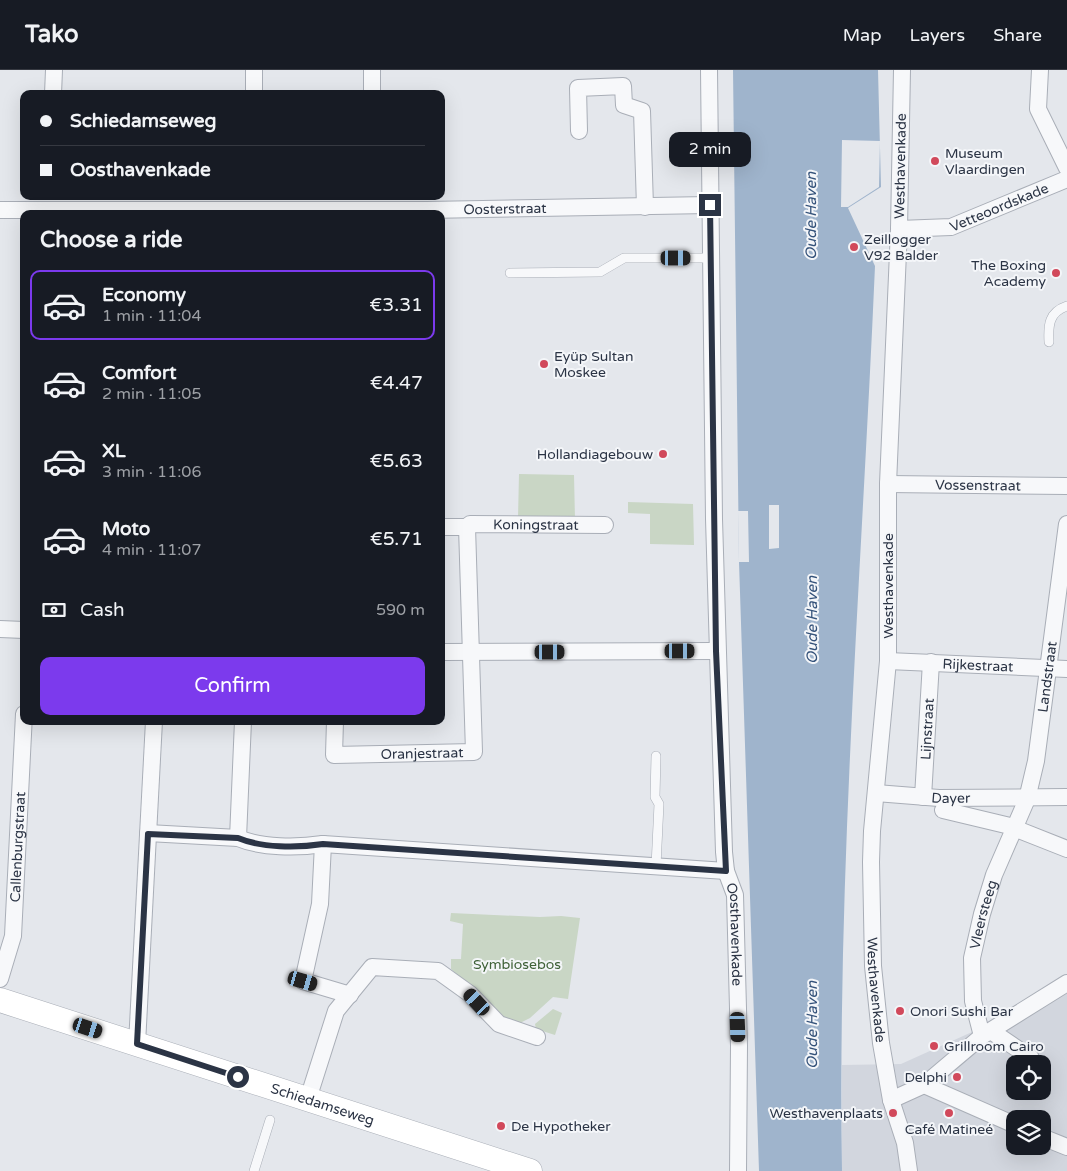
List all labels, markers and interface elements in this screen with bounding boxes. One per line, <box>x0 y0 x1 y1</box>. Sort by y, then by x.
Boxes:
text: Tako <box>25 20 79 49</box>
text: Map <box>843 24 882 46</box>
text: Layers <box>910 24 965 46</box>
text: Share <box>993 24 1042 46</box>
text: Schiedamseweg <box>70 110 216 132</box>
street label: Westhavenkade <box>891 113 910 219</box>
callout: 2 min <box>669 132 751 168</box>
text: 2 min <box>689 139 731 159</box>
place label: Museum Vlaardingen <box>945 145 1025 178</box>
marker: Museum Vlaardingen <box>929 155 941 167</box>
text: Oosthavenkade <box>70 159 211 181</box>
water label: Oude Haven <box>802 171 820 260</box>
street label: Vetteoordskade <box>947 180 1051 236</box>
route end <box>699 194 721 216</box>
street label: Oosterstraat <box>463 200 547 218</box>
text: Choose a ride <box>40 227 183 253</box>
place label: Zeillogger V92 Balder <box>864 231 939 264</box>
marker: Zeillogger V92 Balder <box>848 241 860 253</box>
car <box>661 251 691 266</box>
place label: The Boxing Academy <box>971 257 1046 290</box>
marker: The Boxing Academy <box>1050 267 1062 279</box>
icon: car <box>42 283 87 328</box>
text: Economy <box>102 284 186 306</box>
text: €3.31 <box>369 294 423 316</box>
text: 1 min · 11:04 <box>102 306 201 326</box>
place label: Eyüp Sultan Moskee <box>554 348 633 381</box>
marker: Eyüp Sultan Moskee <box>538 358 550 370</box>
icon: car <box>42 361 87 406</box>
text: Comfort <box>102 362 176 384</box>
text: €4.47 <box>370 372 423 394</box>
text: 2 min · 11:05 <box>102 384 201 404</box>
icon: car <box>42 439 87 484</box>
text: XL <box>102 440 126 462</box>
place label: Hollandiagebouw <box>537 446 653 463</box>
marker: Hollandiagebouw <box>657 448 669 460</box>
text: €5.63 <box>369 450 423 472</box>
text: 3 min · 11:06 <box>102 462 201 482</box>
street label: Vossenstraat <box>935 477 1022 494</box>
street label: Koningstraat <box>493 516 579 534</box>
icon: car <box>42 517 87 562</box>
text: Moto <box>102 518 150 540</box>
text: €5.71 <box>370 528 423 550</box>
street label: Westhavenkade <box>880 533 897 639</box>
text: 4 min · 11:07 <box>102 540 201 560</box>
water label: Oude Haven <box>803 575 821 664</box>
icon: cash <box>40 596 68 624</box>
text: Cash <box>80 599 125 621</box>
text: 590 m <box>376 600 425 620</box>
street label: Landstraat <box>1034 639 1061 713</box>
car <box>665 644 695 659</box>
car <box>535 645 565 660</box>
street label: Rijkestraat <box>942 655 1014 676</box>
button: Confirm <box>40 657 425 715</box>
street label: Lijnstraat <box>917 697 938 761</box>
street label: Oranjestraat <box>380 744 464 763</box>
street label: Dayer <box>931 789 971 807</box>
street label: Callenburgstraat <box>7 791 29 903</box>
street label: Vleersteeg <box>966 878 1001 951</box>
street label: Oosthavenkade <box>722 880 745 986</box>
street label: Westhavenkade <box>863 937 889 1043</box>
park label: Symbiosebos <box>473 956 561 973</box>
car <box>286 970 319 992</box>
water label: Oude Haven <box>803 980 821 1069</box>
car <box>461 986 492 1018</box>
place label: Onori Sushi Bar <box>910 1003 1014 1020</box>
marker: Onori Sushi Bar <box>894 1005 906 1017</box>
car <box>729 1012 746 1042</box>
car <box>71 1016 104 1040</box>
place label: Grillroom Cairo <box>944 1038 1044 1055</box>
marker: Grillroom Cairo <box>928 1040 940 1052</box>
map controls <box>1006 1055 1051 1155</box>
button: locate <box>1006 1055 1051 1100</box>
route start <box>227 1066 249 1088</box>
place label: Delphi <box>904 1069 947 1086</box>
marker: Delphi <box>951 1071 963 1083</box>
street label: Schiedamseweg <box>268 1080 376 1129</box>
place label: Westhavenplaats <box>770 1105 883 1122</box>
marker: Westhavenplaats <box>887 1107 899 1119</box>
marker: Café Matineé <box>943 1107 955 1119</box>
button: layers <box>1006 1110 1051 1155</box>
place label: De Hypotheker <box>511 1118 611 1135</box>
marker: De Hypotheker <box>495 1120 507 1132</box>
place label: Café Matineé <box>905 1121 993 1138</box>

